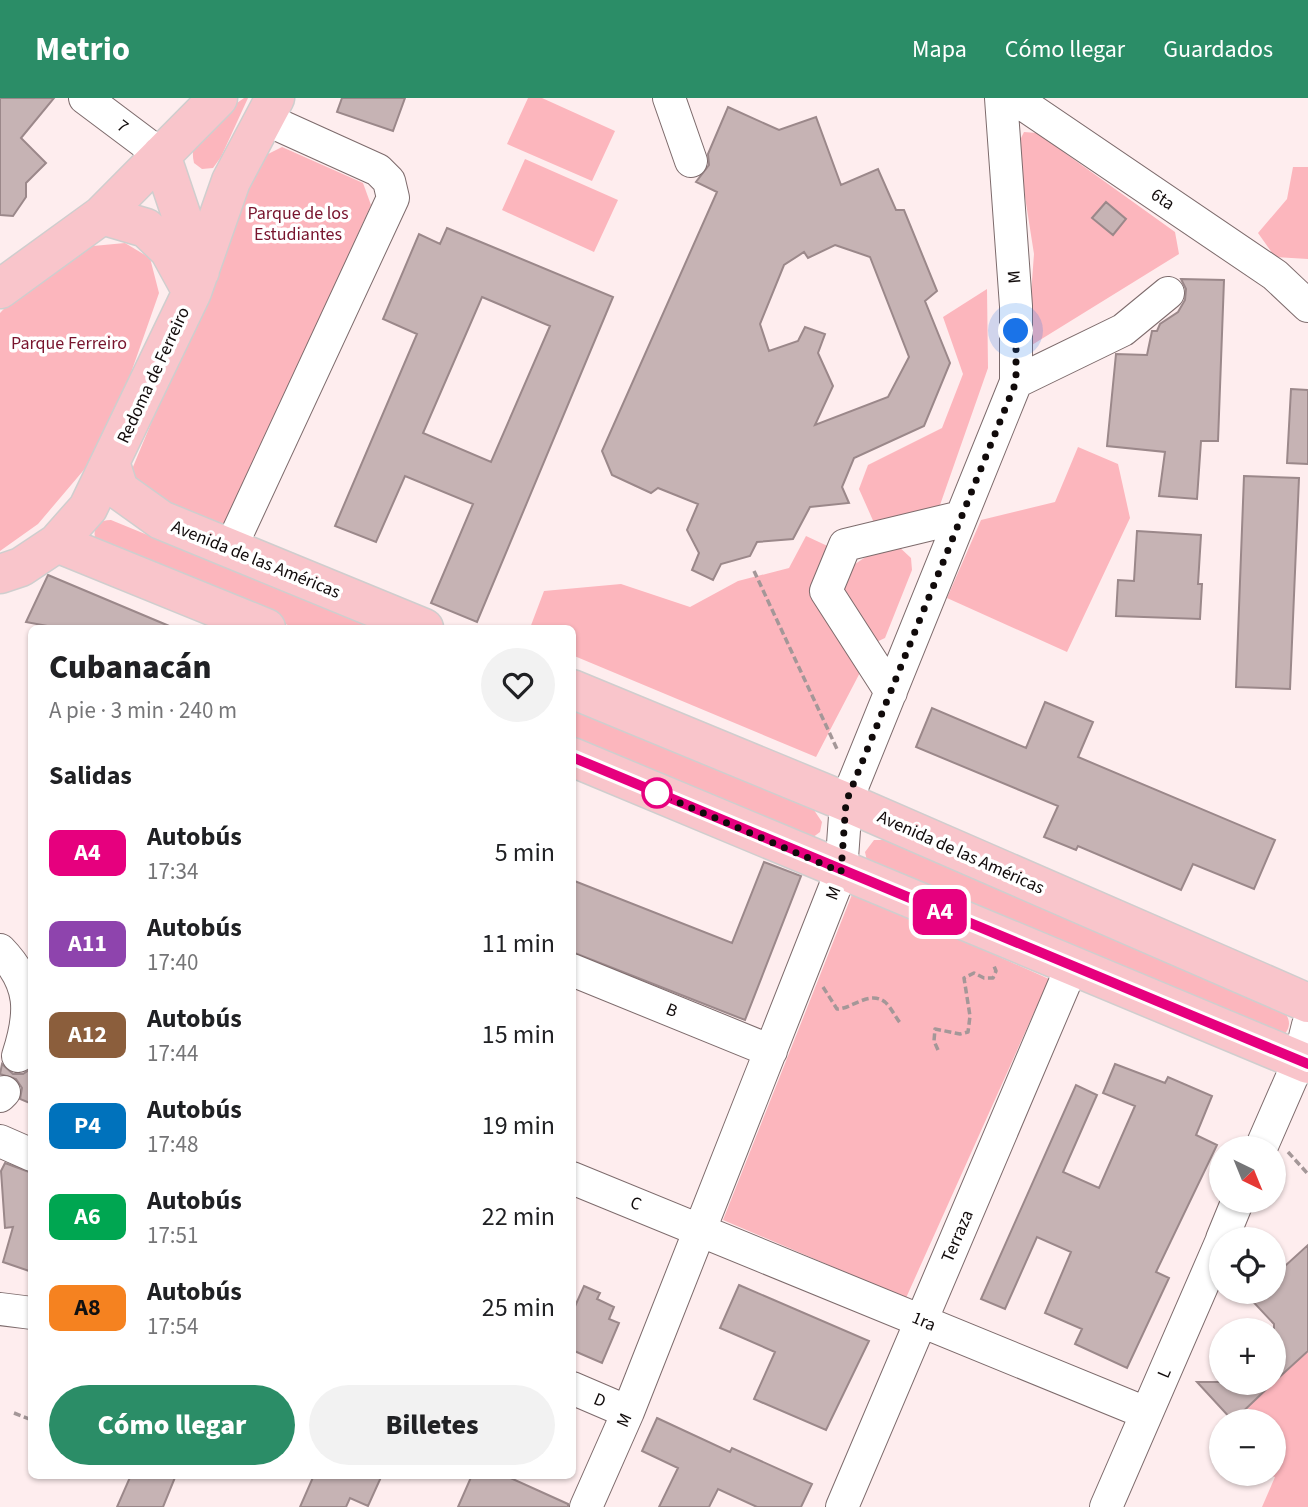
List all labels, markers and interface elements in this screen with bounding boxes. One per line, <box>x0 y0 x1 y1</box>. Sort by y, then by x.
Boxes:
text: Metrio <box>35 26 130 73</box>
text: Mapa <box>912 32 967 67</box>
text: Cómo llegar <box>1005 32 1125 67</box>
text: Guardados <box>1163 32 1273 67</box>
street label: 7 <box>112 114 134 139</box>
street label: 6ta <box>1146 182 1180 216</box>
park label: Parque de los Estudiantes <box>247 201 349 247</box>
street label: M <box>1001 269 1028 285</box>
street label: Redoma de Ferreiro <box>111 303 196 448</box>
your location <box>998 313 1033 348</box>
park label: Parque Ferreiro <box>11 331 127 356</box>
street label: Avenida de las Américas <box>168 514 344 605</box>
text: Cubanacán <box>49 644 211 691</box>
button: heart <box>481 648 555 722</box>
text: A pie · 3 min · 240 m <box>49 694 237 727</box>
text: Salidas <box>49 757 132 794</box>
unlabelled marker <box>642 778 672 808</box>
street label: Avenida de las Américas <box>873 804 1048 901</box>
text: Autobús <box>147 818 242 855</box>
text: 5 min <box>495 834 555 871</box>
text: A4 <box>74 835 101 870</box>
text: 17:34 <box>147 855 198 888</box>
street label: M <box>819 883 847 904</box>
line badge: A4 <box>908 889 972 935</box>
text: A4 <box>927 894 953 929</box>
text: Autobús <box>147 909 242 946</box>
text: 11 min <box>482 925 555 962</box>
text: A11 <box>68 926 107 961</box>
text: 17:40 <box>147 946 198 979</box>
street label: B <box>662 997 681 1024</box>
text: Autobús <box>147 1000 242 1037</box>
text: 15 min <box>482 1016 555 1053</box>
text: A12 <box>68 1017 107 1052</box>
text: 17:44 <box>147 1037 198 1070</box>
text: Autobús <box>147 1091 242 1128</box>
text: 19 min <box>482 1107 555 1144</box>
text: P4 <box>74 1108 101 1143</box>
text: 17:48 <box>147 1128 198 1161</box>
north arrow <box>1209 1136 1286 1213</box>
map controls <box>1209 1136 1286 1486</box>
text: Autobús <box>147 1182 242 1219</box>
street label: C <box>626 1190 645 1217</box>
text: 22 min <box>482 1198 555 1235</box>
text: A6 <box>74 1199 101 1234</box>
street label: Terraza <box>935 1206 980 1266</box>
text: 17:51 <box>147 1219 198 1252</box>
button: locate <box>1209 1227 1286 1304</box>
text: Autobús <box>147 1273 242 1310</box>
text: 25 min <box>482 1289 555 1326</box>
text: A8 <box>74 1290 101 1325</box>
street label: 1ra <box>908 1305 940 1338</box>
text: 17:54 <box>147 1310 198 1343</box>
button: + <box>1209 1318 1286 1395</box>
street label: L <box>1151 1364 1178 1382</box>
button: Cómo llegar <box>49 1385 295 1465</box>
button: Billetes <box>309 1385 555 1465</box>
street label: D <box>590 1387 610 1414</box>
street label: M <box>610 1409 639 1431</box>
button: − <box>1209 1409 1286 1486</box>

